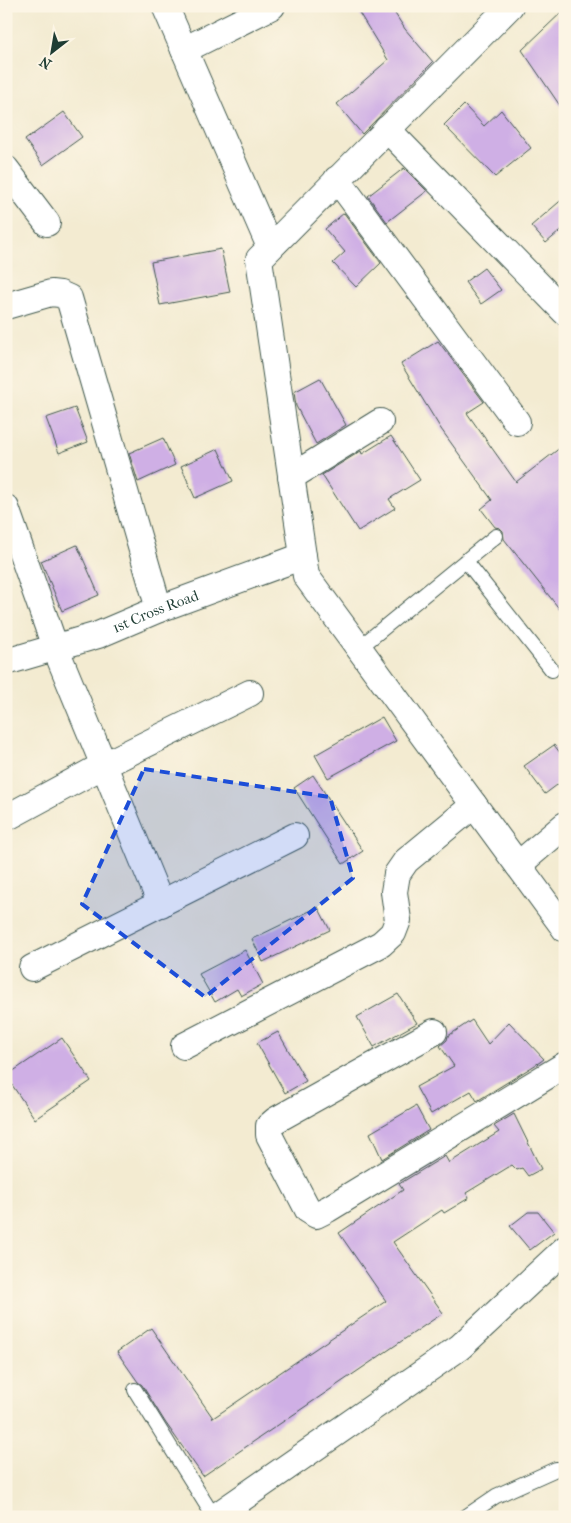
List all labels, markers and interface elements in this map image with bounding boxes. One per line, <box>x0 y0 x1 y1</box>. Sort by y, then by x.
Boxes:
north arrow <box>28 28 78 78</box>
text: N <box>36 52 54 73</box>
street label: 1st Cross Road <box>110 586 202 637</box>

